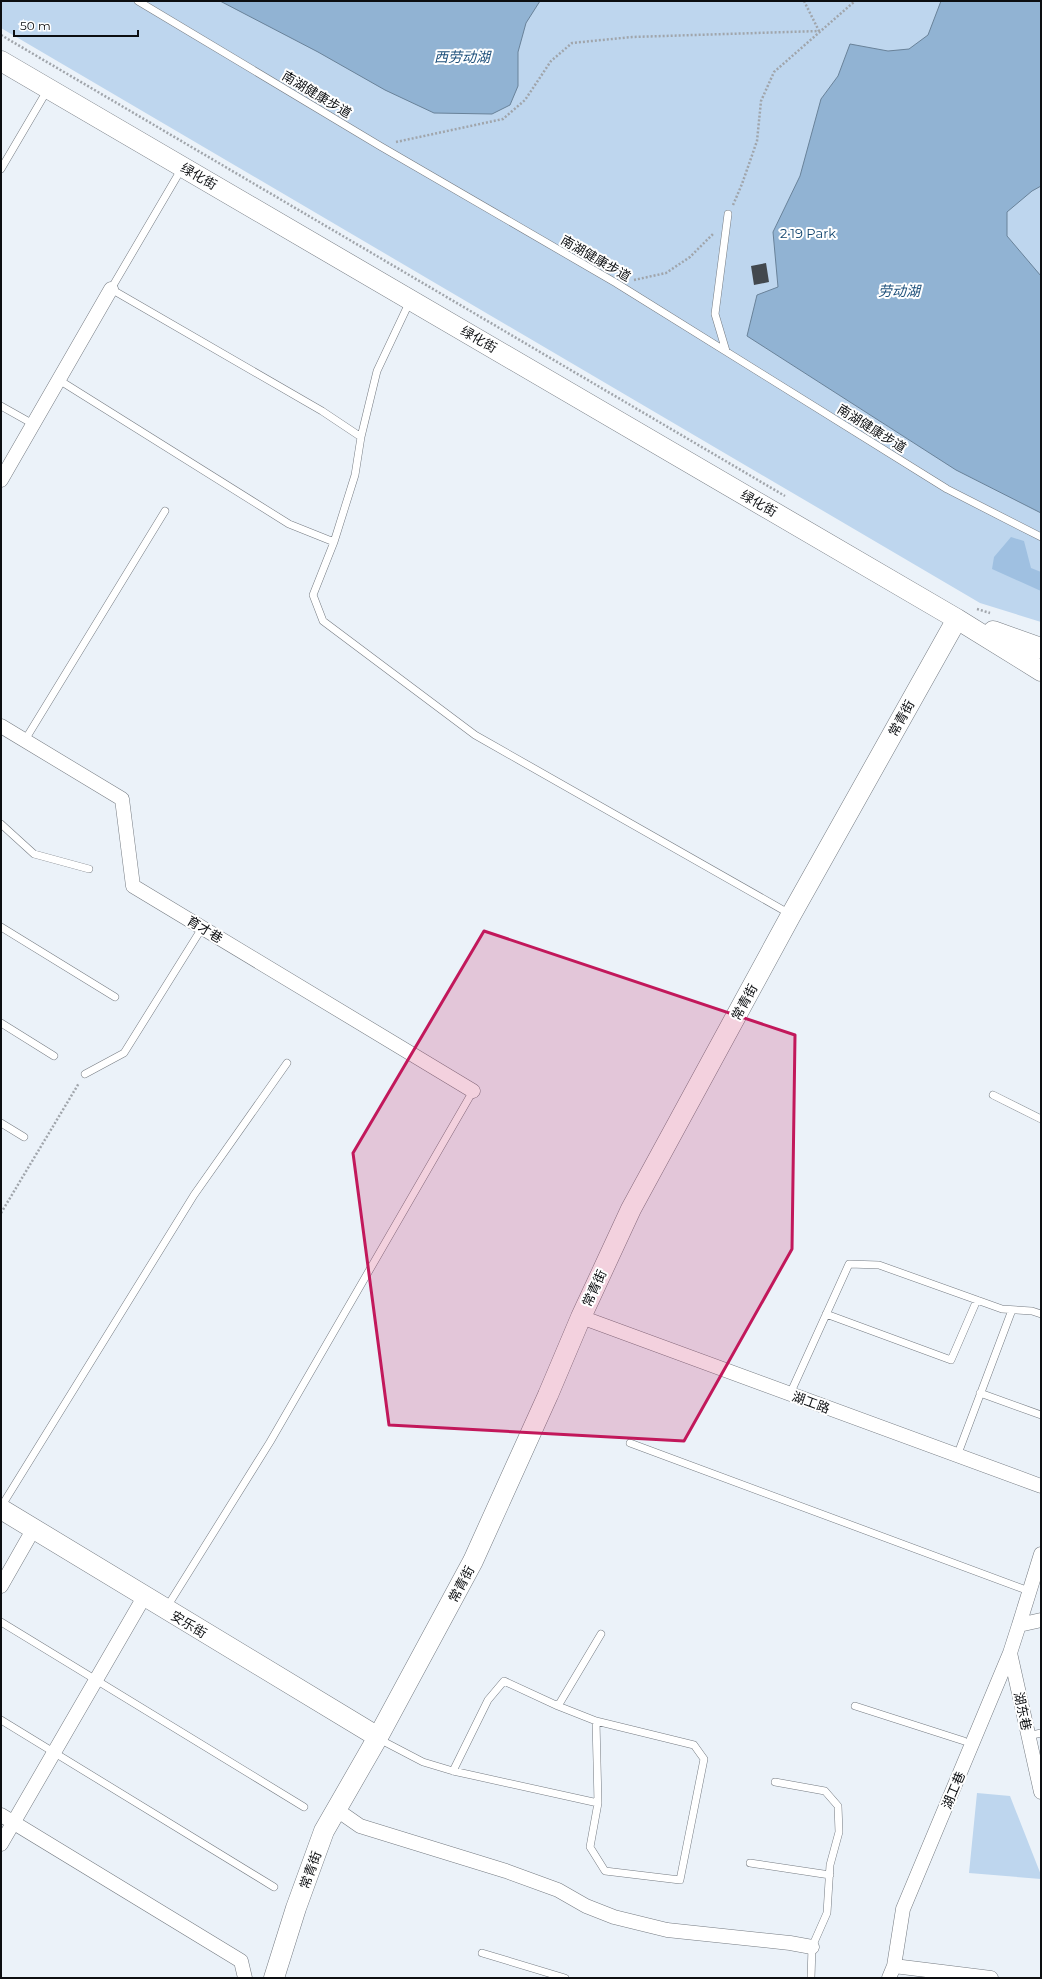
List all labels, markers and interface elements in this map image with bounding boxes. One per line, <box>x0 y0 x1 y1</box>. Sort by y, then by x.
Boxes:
scale bar <box>14 12 138 38</box>
text: 50 m <box>20 18 51 33</box>
water label: 西劳动湖 <box>434 48 492 66</box>
street label: 南湖健康步道 <box>279 67 355 121</box>
street label: 绿化街 <box>178 159 220 193</box>
park label: 2·19 Park <box>780 225 836 241</box>
street label: 南湖健康步道 <box>558 232 634 284</box>
water label: 劳动湖 <box>878 282 922 300</box>
street label: 绿化街 <box>458 322 500 356</box>
street label: 南湖健康步道 <box>835 401 909 455</box>
street label: 绿化街 <box>738 486 780 520</box>
street label: 常青街 <box>885 697 917 739</box>
street label: 育才巷 <box>184 912 226 946</box>
street label: 常青街 <box>728 981 760 1023</box>
street label: 常青街 <box>579 1267 609 1309</box>
street label: 湖工路 <box>790 1388 832 1416</box>
street label: 常青街 <box>445 1563 477 1605</box>
street label: 安乐街 <box>168 1607 210 1641</box>
street label: 湖东巷 <box>1011 1690 1035 1732</box>
street label: 湖工巷 <box>938 1769 968 1811</box>
street label: 常青街 <box>296 1849 324 1891</box>

